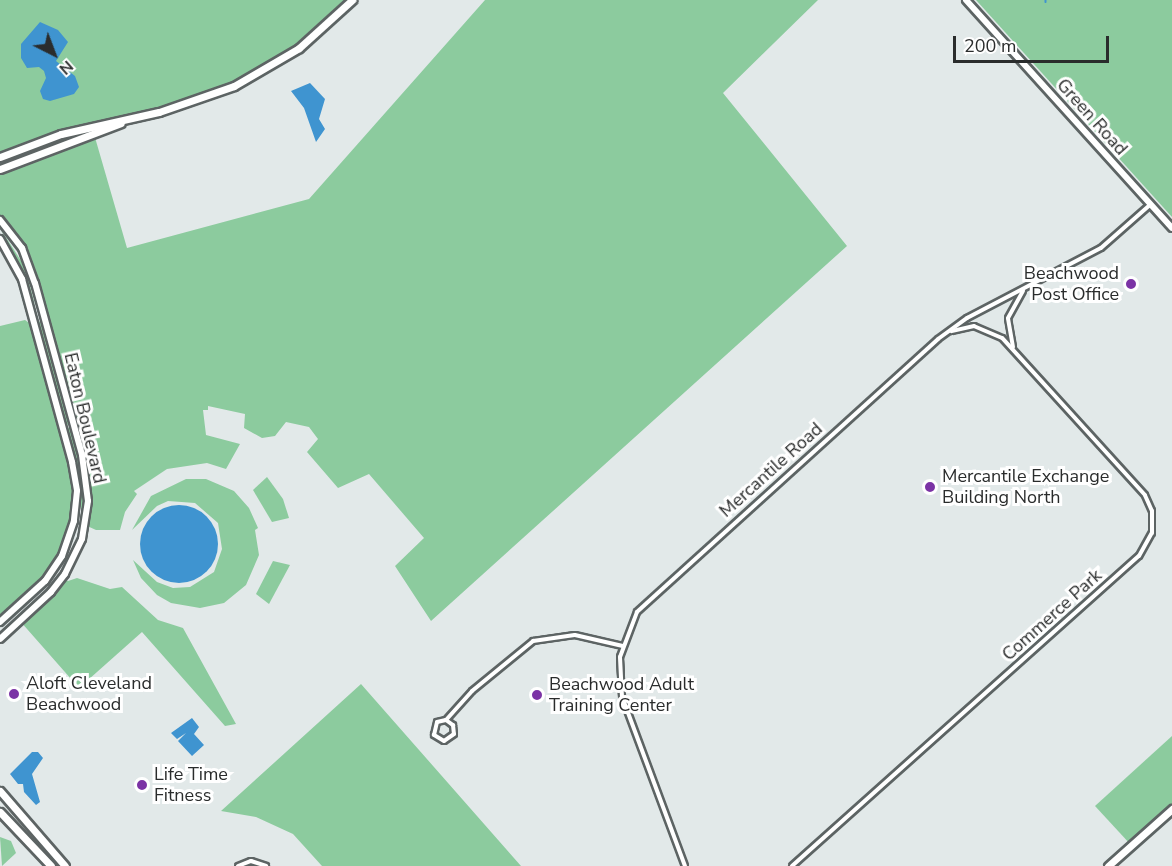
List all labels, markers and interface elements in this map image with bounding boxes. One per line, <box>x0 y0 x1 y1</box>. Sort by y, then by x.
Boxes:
north arrow <box>24 24 84 84</box>
scale bar <box>956 24 1112 62</box>
text: 200 m <box>964 34 1016 58</box>
text: N <box>54 55 78 80</box>
street label: Green Road <box>1052 74 1132 160</box>
place label: Beachwood Post Office <box>1024 263 1119 306</box>
marker: Beachwood Post Office <box>1124 277 1138 291</box>
street label: Eaton Boulevard <box>59 351 111 485</box>
street label: Mercantile Road <box>715 418 827 522</box>
place label: Mercantile Exchange Building North <box>942 466 1109 508</box>
marker: Mercantile Exchange Building North <box>923 480 937 494</box>
street label: Commerce Park <box>998 565 1106 665</box>
place label: Aloft Cleveland Beachwood <box>26 673 152 716</box>
place label: Beachwood Adult Training Center <box>549 674 694 716</box>
marker: Aloft Cleveland Beachwood <box>7 687 21 701</box>
marker: Beachwood Adult Training Center <box>530 688 544 702</box>
place label: Life Time Fitness <box>154 764 228 806</box>
marker: Life Time Fitness <box>135 778 149 792</box>

